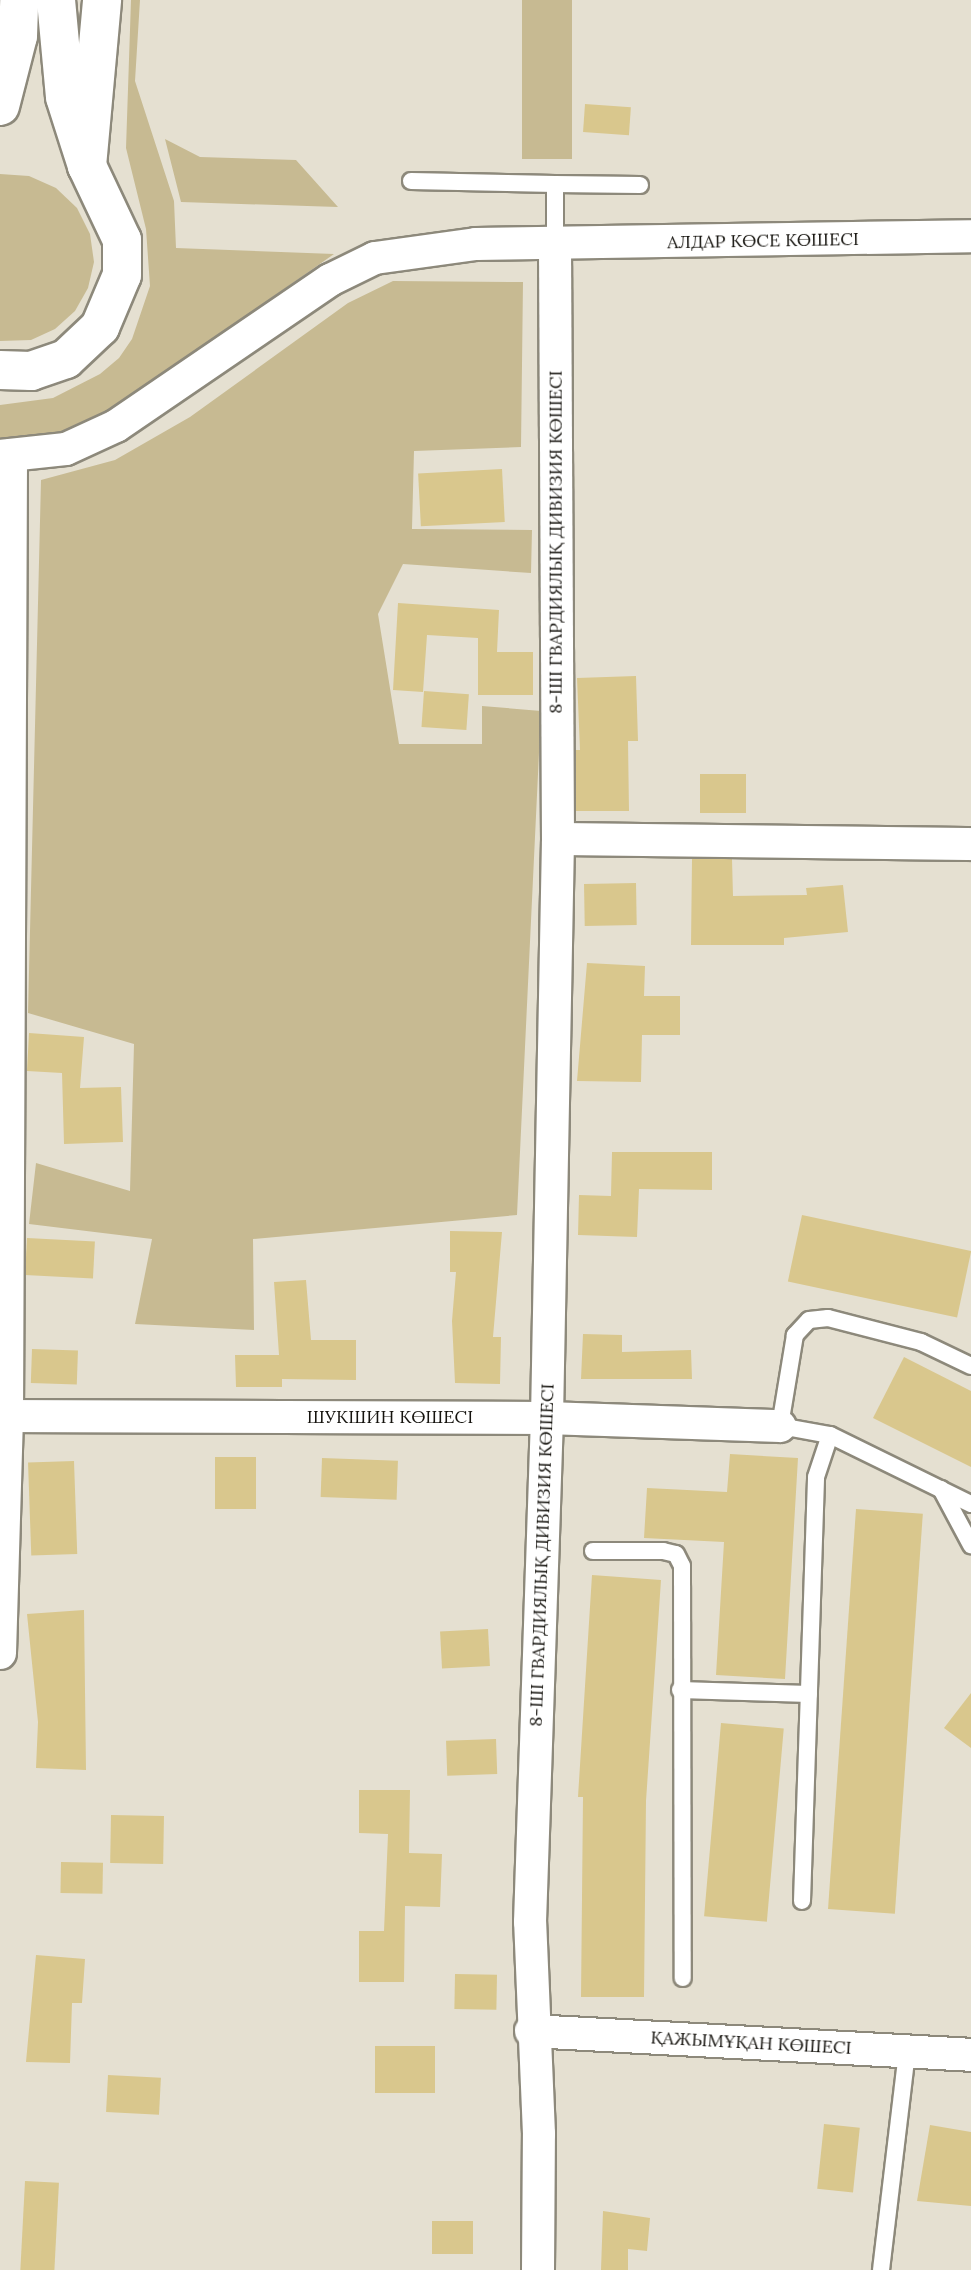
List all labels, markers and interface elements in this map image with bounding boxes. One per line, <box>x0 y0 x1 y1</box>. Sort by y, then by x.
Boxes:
street label: АЛДАР КӨСЕ КӨШЕСІ <box>667 229 859 253</box>
street label: 8-ШІ ГВАРДИЯЛЫҚ ДИВИЗИЯ КӨШЕСІ <box>545 370 567 714</box>
street label: 8-ШІ ГВАРДИЯЛЫҚ ДИВИЗИЯ КӨШЕСІ <box>525 1383 559 1727</box>
street label: ШУКШИН КӨШЕСІ <box>307 1406 473 1428</box>
street label: ҚАЖЫМҰҚАН КӨШЕСІ <box>650 2027 852 2059</box>

